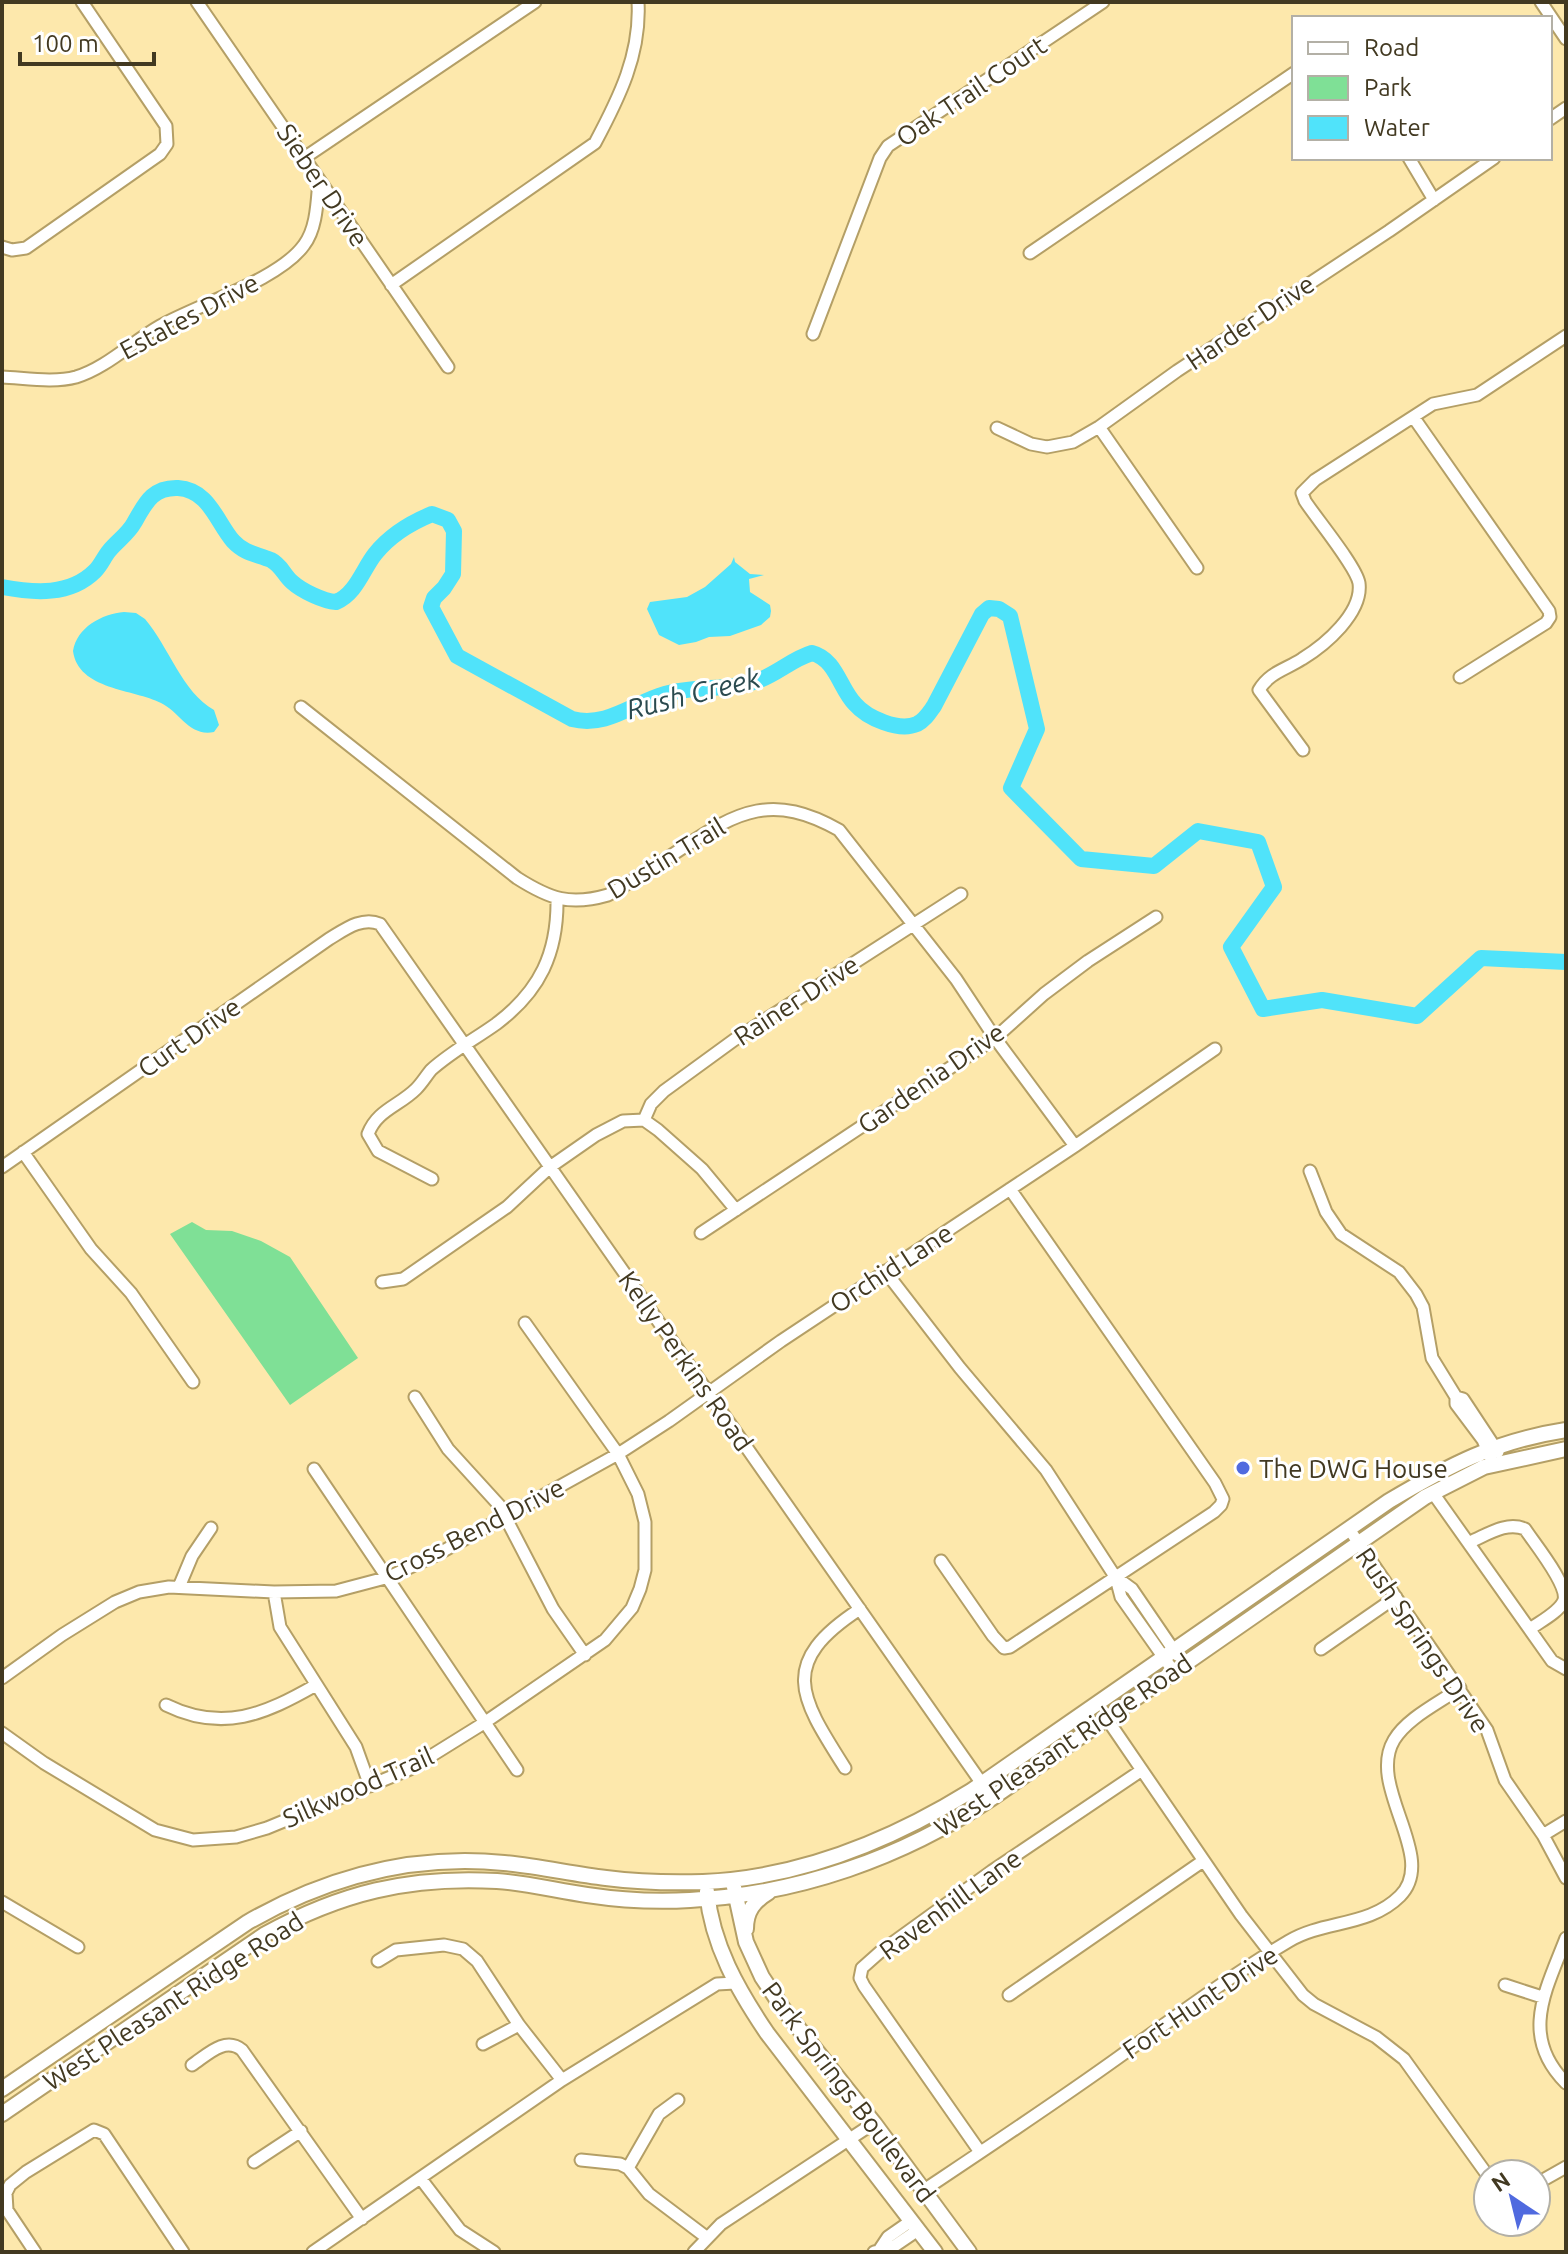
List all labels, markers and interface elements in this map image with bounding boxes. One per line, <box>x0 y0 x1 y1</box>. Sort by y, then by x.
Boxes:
scale bar <box>20 16 154 66</box>
legend <box>1292 16 1552 160</box>
text: 100 m <box>32 30 99 57</box>
street label: Oak Trail Court <box>891 30 1051 152</box>
text: Road <box>1364 34 1419 61</box>
text: Park <box>1364 74 1412 101</box>
text: Water <box>1364 114 1430 141</box>
street label: Sieber Drive <box>272 118 374 252</box>
street label: Estates Drive <box>115 267 263 365</box>
street label: Harder Drive <box>1180 269 1320 375</box>
water label: Rush Creek <box>623 661 764 725</box>
street label: Dustin Trail <box>602 812 730 904</box>
street label: Rainer Drive <box>728 949 864 1051</box>
street label: Curt Drive <box>132 991 246 1083</box>
street label: Gardenia Drive <box>852 1017 1010 1139</box>
street label: Orchid Lane <box>824 1218 958 1318</box>
street label: Kelly Perkins Road <box>613 1266 759 1456</box>
place label: The DWG House <box>1259 1454 1448 1483</box>
marker: The DWG House <box>1234 1459 1252 1477</box>
street label: Cross Bend Drive <box>379 1472 569 1588</box>
street label: Rush Springs Drive <box>1350 1542 1496 1738</box>
street label: West Pleasant Ridge Road <box>929 1648 1197 1842</box>
street label: Silkwood Trail <box>278 1741 438 1833</box>
street label: Ravenhill Lane <box>874 1843 1026 1965</box>
street label: West Pleasant Ridge Road <box>38 1906 308 2096</box>
street label: Fort Hunt Drive <box>1117 1940 1283 2064</box>
street label: Park Springs Boulevard <box>757 1976 941 2208</box>
north arrow <box>1472 2158 1552 2238</box>
text: N <box>1486 2166 1514 2196</box>

